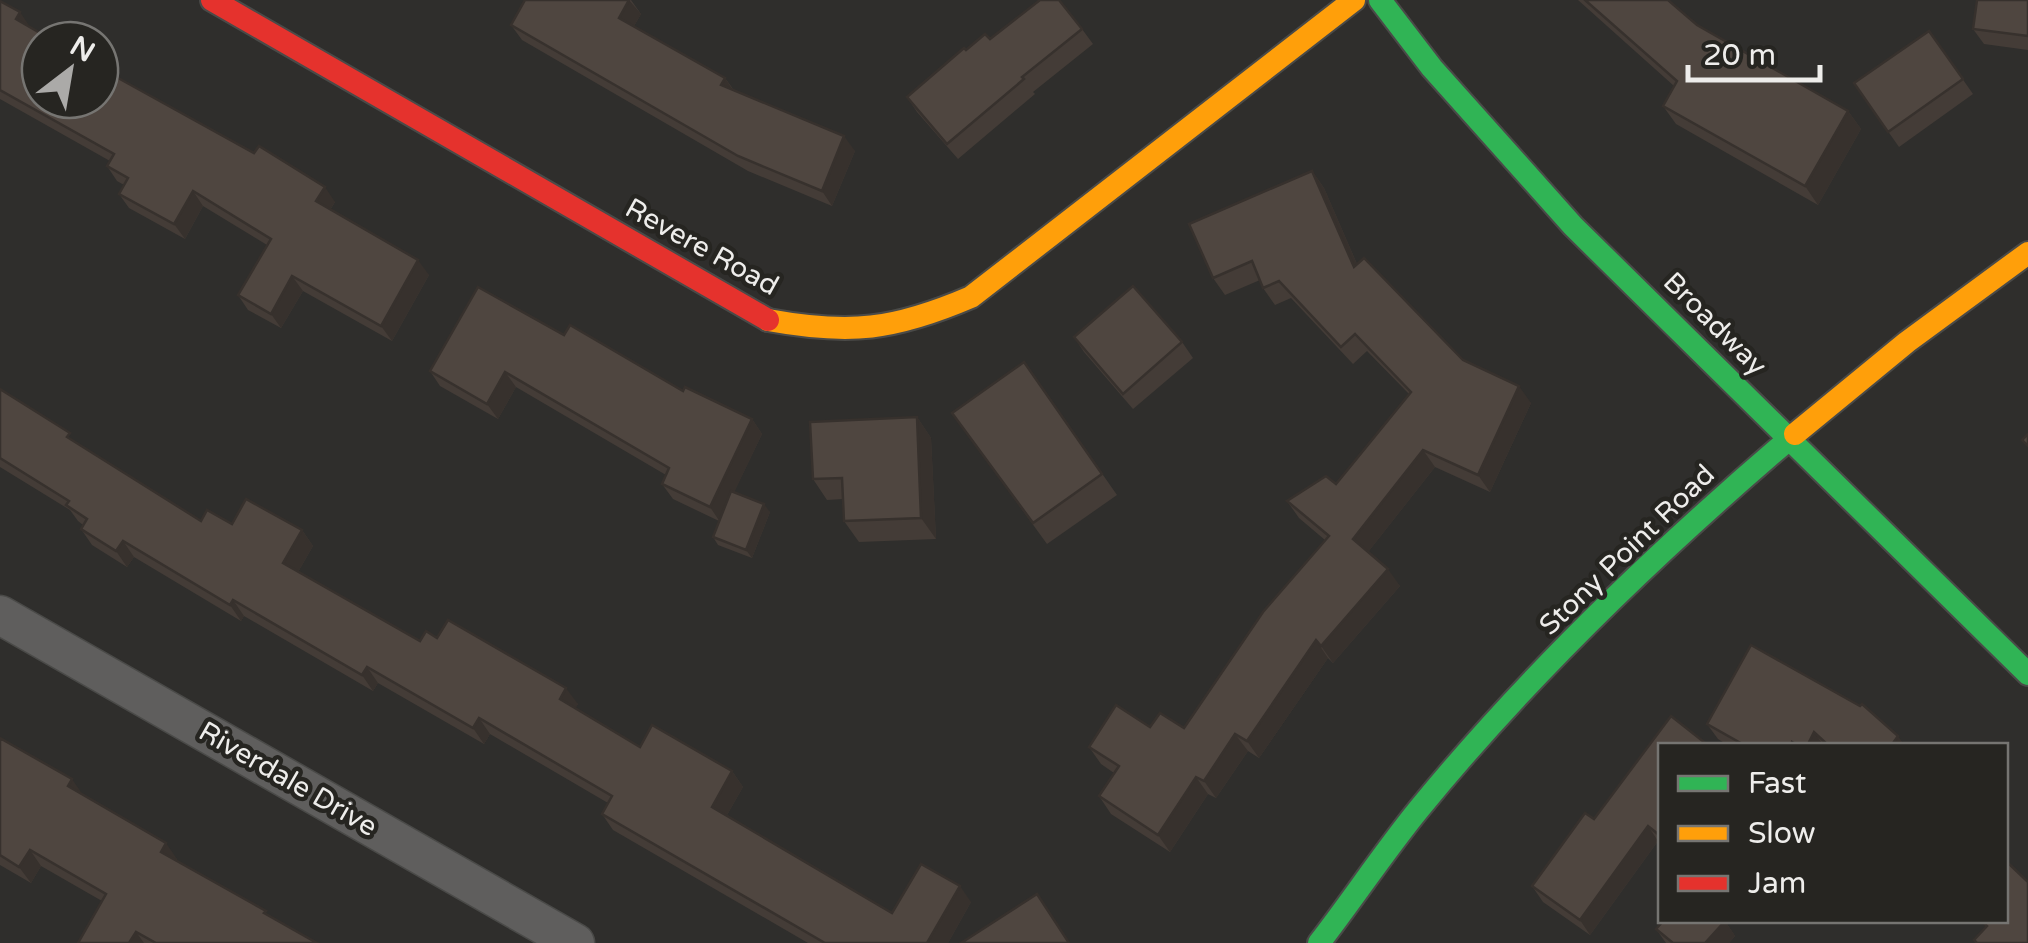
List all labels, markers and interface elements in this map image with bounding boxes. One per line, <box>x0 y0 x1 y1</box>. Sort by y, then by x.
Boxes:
north arrow <box>20 20 120 120</box>
scale bar <box>1688 20 1820 82</box>
text: N <box>64 29 101 70</box>
text: 20 m <box>1703 37 1776 74</box>
street label: Revere Road <box>619 191 785 303</box>
street label: Broadway <box>1656 265 1774 383</box>
street label: Stony Point Road <box>1532 458 1722 642</box>
street label: Riverdale Drive <box>193 714 383 844</box>
legend <box>1658 743 2008 923</box>
text: Fast <box>1748 765 1807 802</box>
text: Slow <box>1748 815 1816 852</box>
text: Jam <box>1748 865 1806 902</box>

